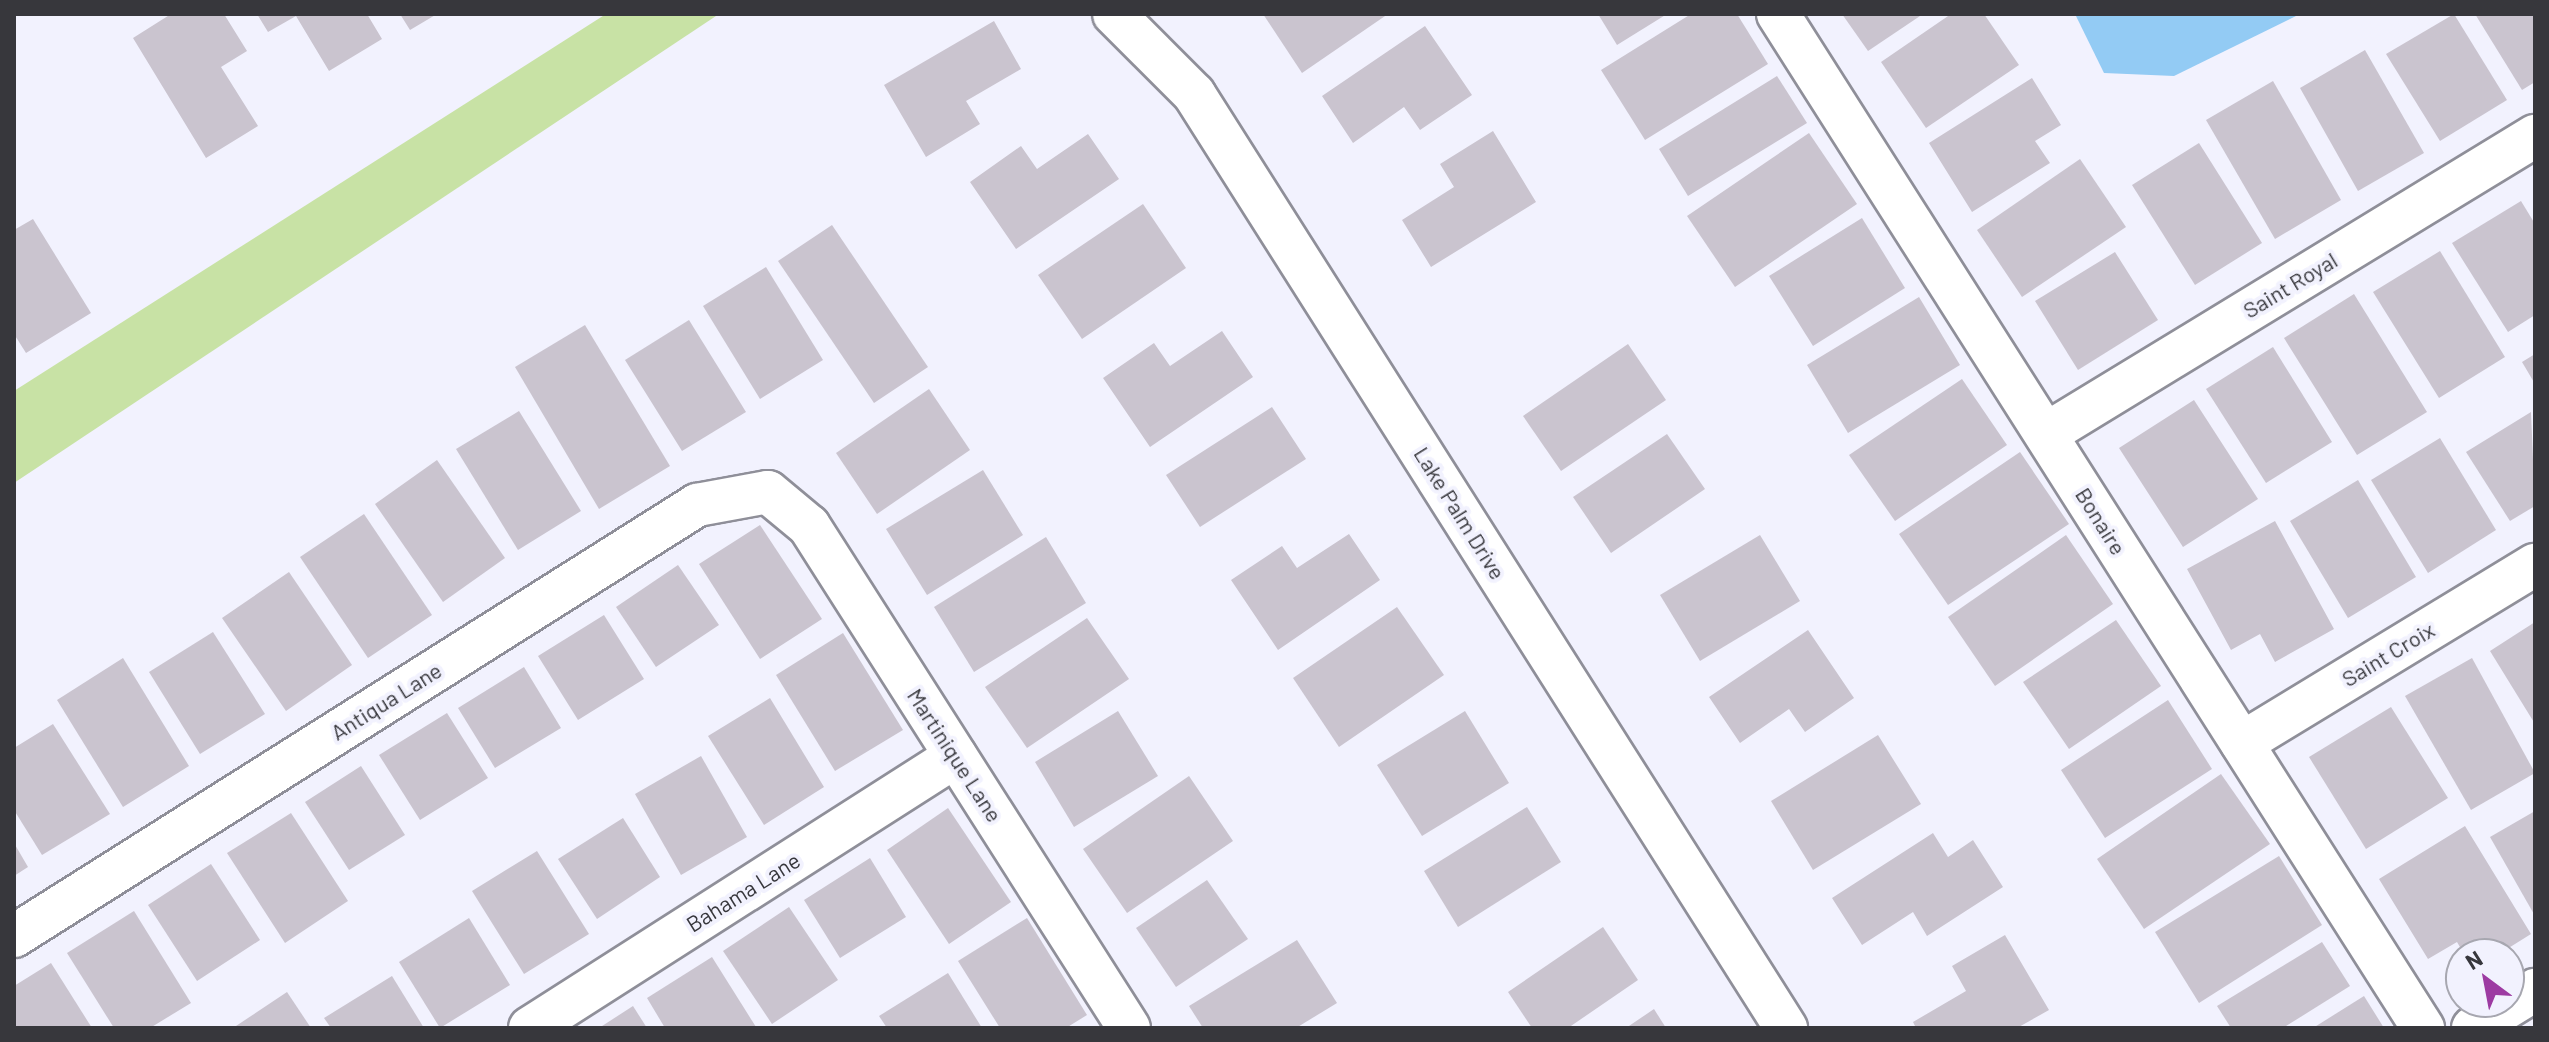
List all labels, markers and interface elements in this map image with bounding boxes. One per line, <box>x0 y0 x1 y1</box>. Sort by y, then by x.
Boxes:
street label: Saint Royal <box>2238 247 2342 323</box>
street label: Lake Palm Drive <box>1409 442 1511 584</box>
street label: Bonaire <box>2070 483 2132 559</box>
street label: Saint Croix <box>2337 616 2439 692</box>
street label: Antiqua Lane <box>326 657 446 745</box>
street label: Martinique Lane <box>902 683 1008 827</box>
street label: Bahama Lane <box>681 847 805 937</box>
north arrow <box>2445 938 2525 1018</box>
text: N <box>2460 944 2486 974</box>

